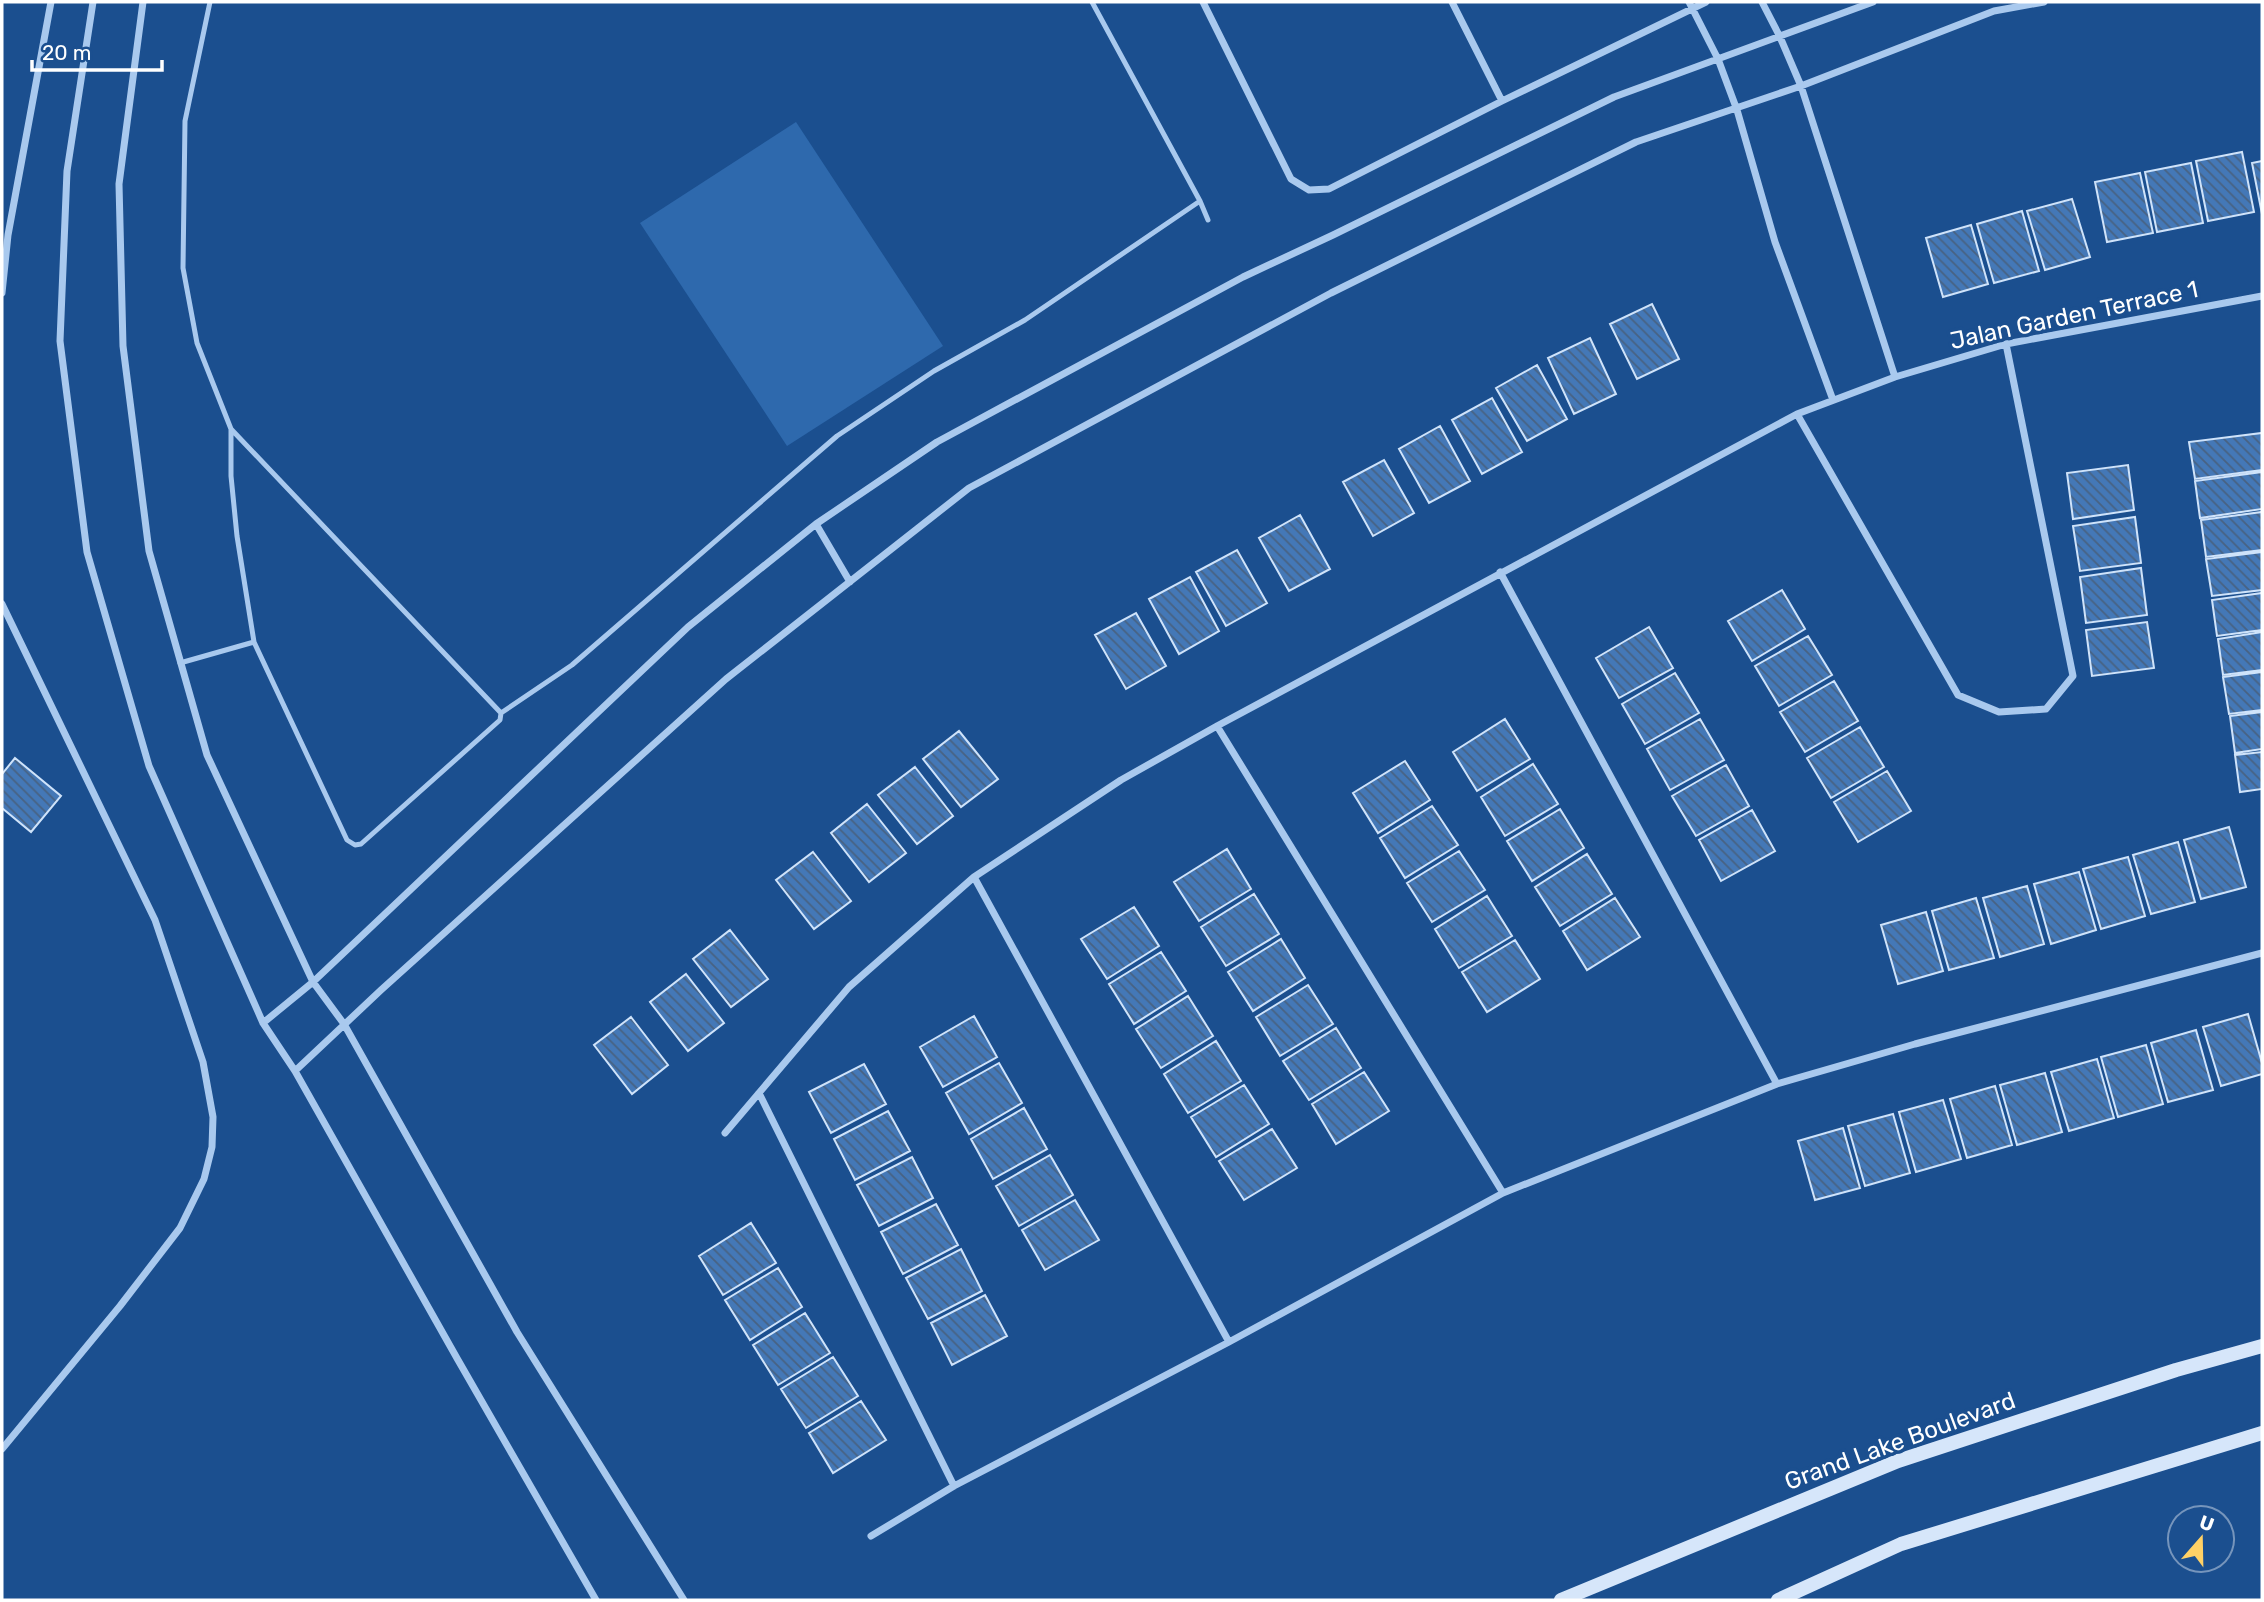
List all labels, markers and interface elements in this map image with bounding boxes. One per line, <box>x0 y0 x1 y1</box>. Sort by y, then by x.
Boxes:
scale bar <box>32 28 161 72</box>
text: 20 m <box>42 40 91 65</box>
street label: Jalan Garden Terrace 1 <box>1947 275 2201 355</box>
street label: Grand Lake Boulevard <box>1781 1386 2019 1496</box>
north arrow <box>2166 1504 2236 1574</box>
text: U <box>2196 1510 2217 1537</box>

